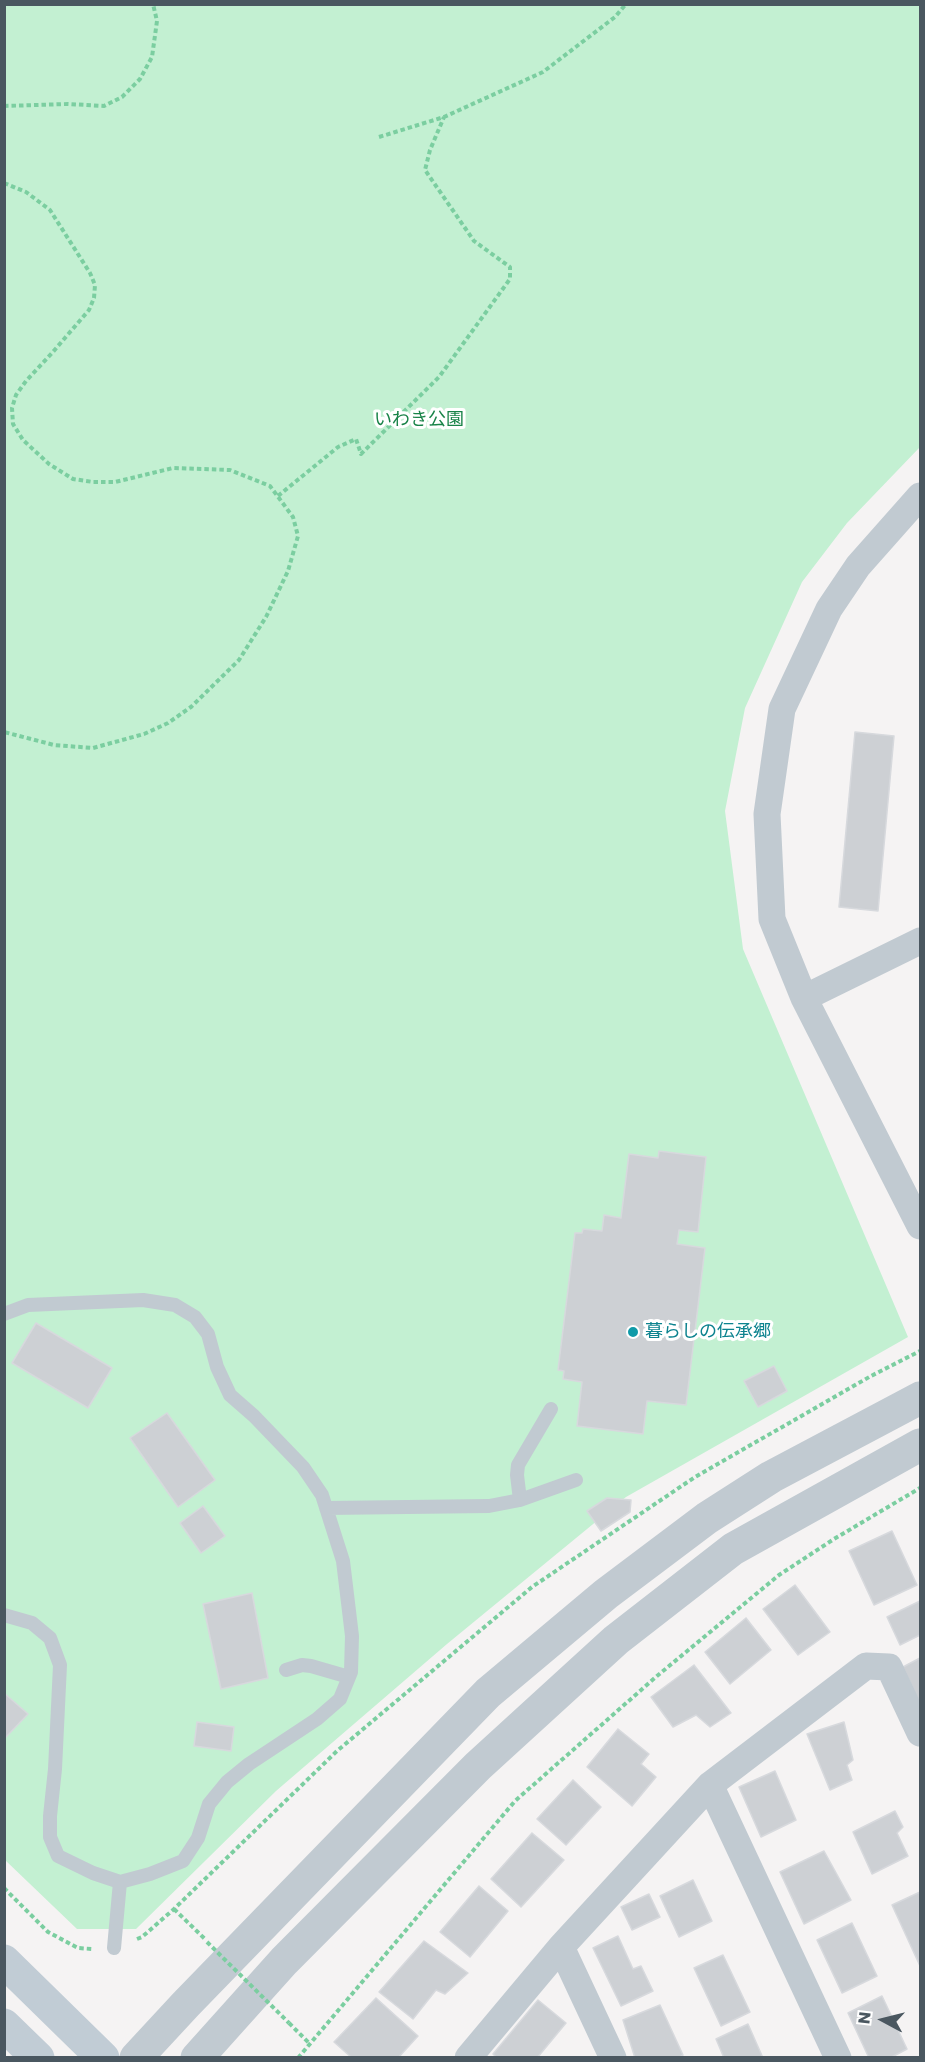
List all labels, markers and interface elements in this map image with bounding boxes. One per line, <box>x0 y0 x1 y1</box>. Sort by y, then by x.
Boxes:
park label: いわき公園 <box>374 409 464 431</box>
place label: 暮らしの伝承郷 <box>645 1321 771 1343</box>
marker: 暮らしの伝承郷 <box>626 1325 640 1339</box>
north arrow <box>853 1990 913 2050</box>
text: N <box>852 2010 877 2025</box>

